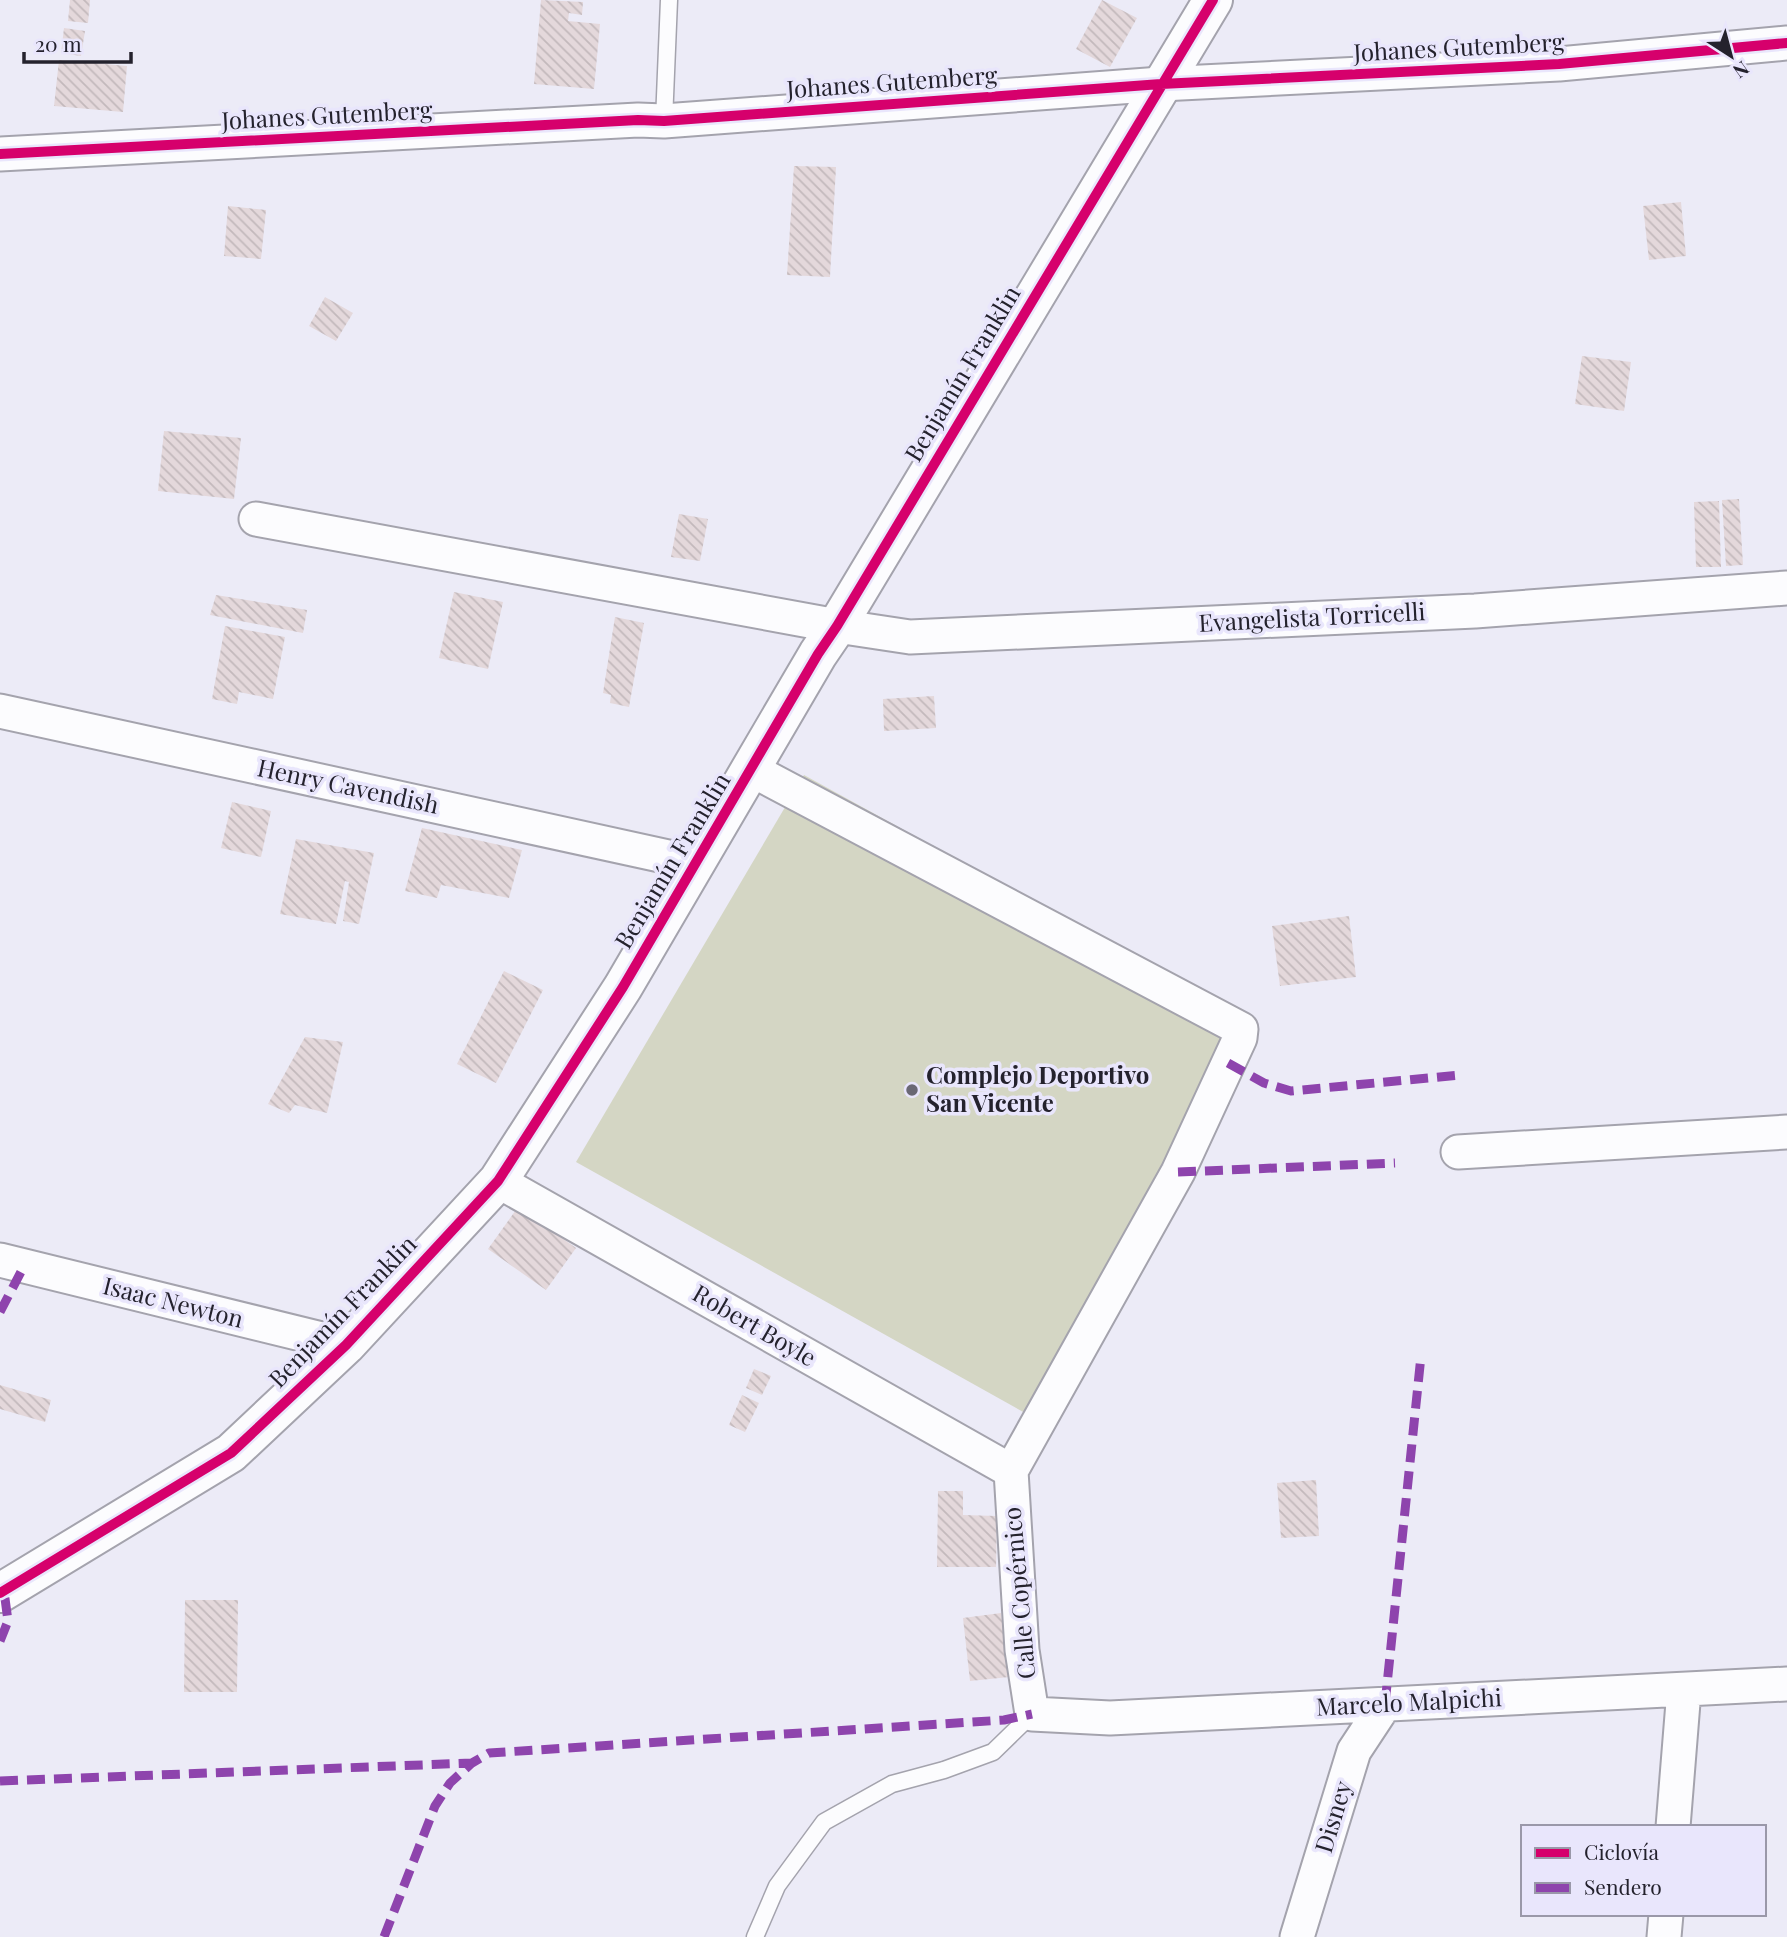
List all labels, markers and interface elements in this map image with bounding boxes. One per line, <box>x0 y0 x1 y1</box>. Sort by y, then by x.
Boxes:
scale bar <box>24 21 131 65</box>
north arrow <box>1696 21 1766 91</box>
street label: Johanes Gutemberg <box>1352 24 1566 68</box>
text: 20 m <box>35 29 82 57</box>
text: N <box>1728 56 1755 85</box>
street label: Johanes Gutemberg <box>784 58 999 104</box>
street label: Johanes Gutemberg <box>220 92 434 136</box>
street label: Benjamín Franklin <box>896 279 1026 467</box>
street label: Evangelista Torricelli <box>1198 594 1426 638</box>
street label: Henry Cavendish <box>255 750 442 820</box>
street label: Benjamín Franklin <box>606 766 736 954</box>
place label: Complejo Deportivo San Vicente <box>926 1058 1149 1118</box>
marker: Complejo Deportivo San Vicente <box>904 1082 920 1098</box>
street label: Benjamín Franklin <box>261 1228 422 1394</box>
street label: Isaac Newton <box>100 1268 247 1334</box>
street label: Robert Boyle <box>688 1276 822 1372</box>
street label: Calle Copérnico <box>995 1506 1041 1681</box>
street label: Marcelo Malpichi <box>1315 1680 1503 1722</box>
street label: Disney <box>1306 1777 1358 1856</box>
legend <box>1521 1825 1766 1916</box>
text: Ciclovía <box>1584 1837 1659 1865</box>
text: Sendero <box>1584 1872 1662 1900</box>

